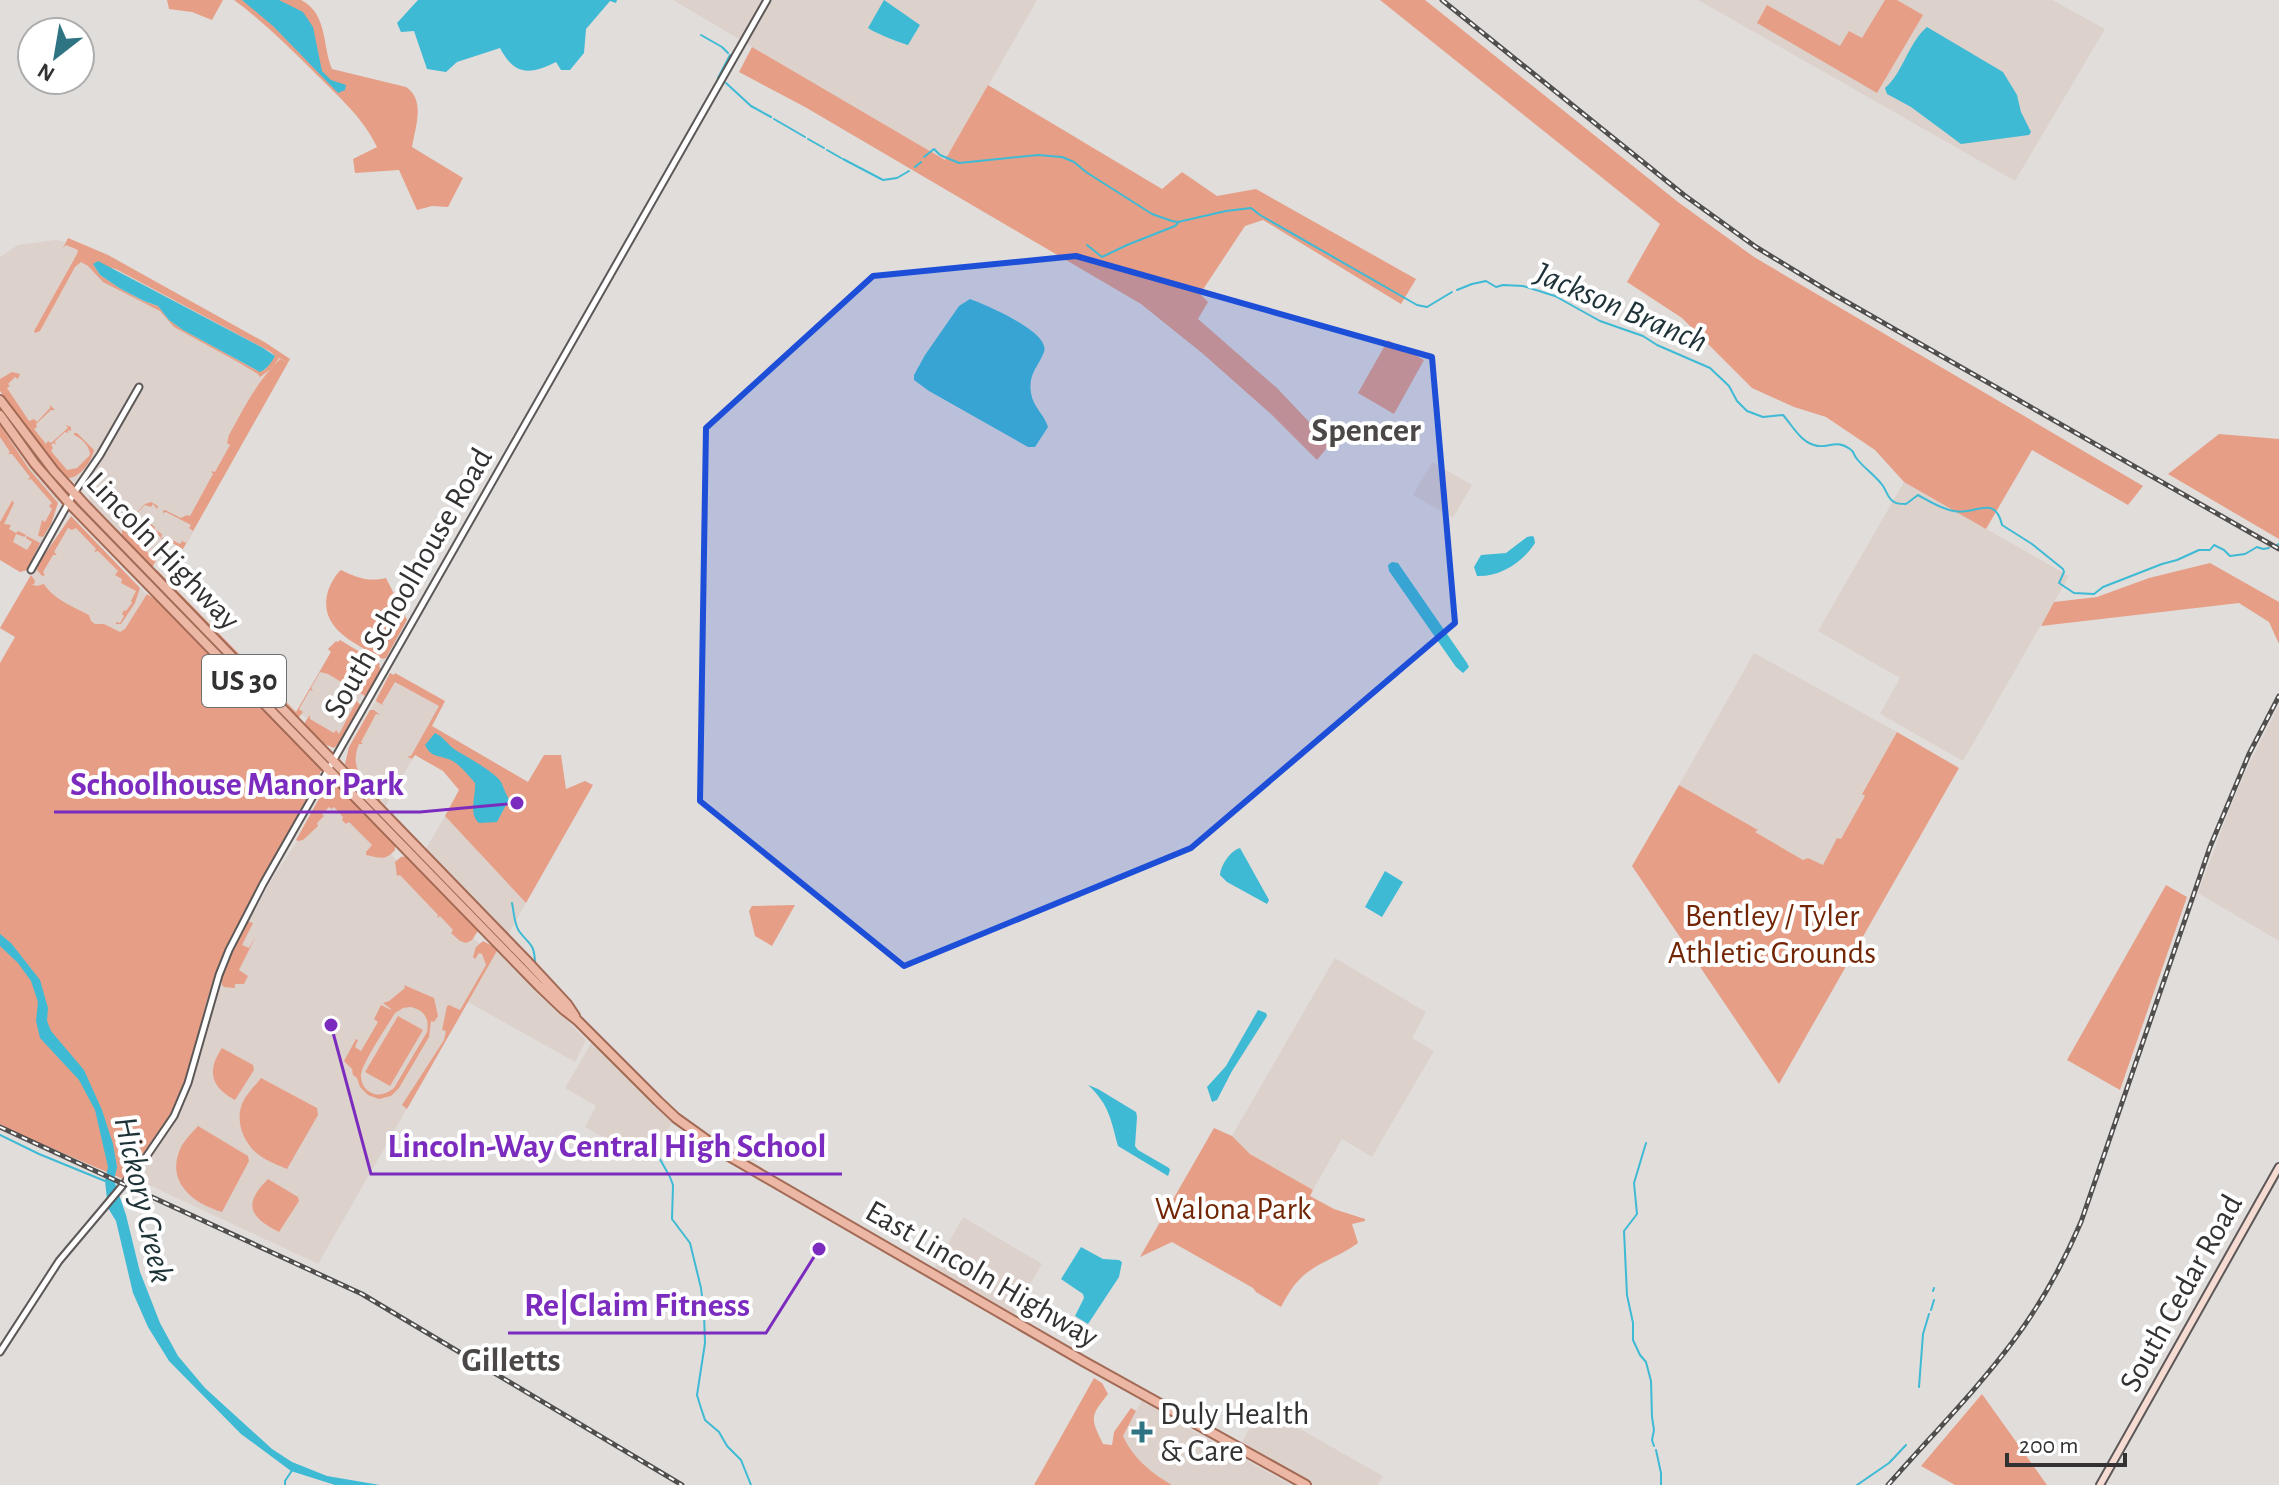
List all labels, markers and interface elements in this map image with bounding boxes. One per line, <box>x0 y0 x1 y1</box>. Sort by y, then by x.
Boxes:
north arrow <box>16 16 96 96</box>
text: N <box>34 59 58 86</box>
water label: Jackson Branch <box>1528 256 1712 359</box>
district label: Spencer <box>1311 414 1421 448</box>
street label: South Schoolhouse Road <box>318 443 498 723</box>
street label: Lincoln Highway <box>80 466 246 636</box>
road number: US 30 <box>202 655 286 707</box>
callout: Schoolhouse Manor Park <box>54 754 420 812</box>
text: Schoolhouse Manor Park <box>70 768 404 802</box>
park label: Bentley / Tyler Athletic Grounds <box>1668 900 1876 969</box>
water label: Hickory Creek <box>107 1114 179 1286</box>
callout: Lincoln-Way Central High School <box>371 1116 842 1174</box>
text: Lincoln-Way Central High School <box>388 1130 826 1164</box>
street label: South Cedar Road <box>2114 1189 2248 1397</box>
park label: Walona Park <box>1155 1193 1312 1225</box>
street label: East Lincoln Highway <box>860 1195 1104 1354</box>
callout: Re|Claim Fitness <box>508 1275 766 1333</box>
text: Re|Claim Fitness <box>524 1288 750 1325</box>
district label: Gilletts <box>461 1344 561 1378</box>
place label: Duly Health & Care <box>1160 1398 1309 1467</box>
scale bar <box>2007 1417 2125 1467</box>
marker: Duly Health & Care <box>1131 1421 1153 1443</box>
text: 200 m <box>2019 1434 2078 1458</box>

